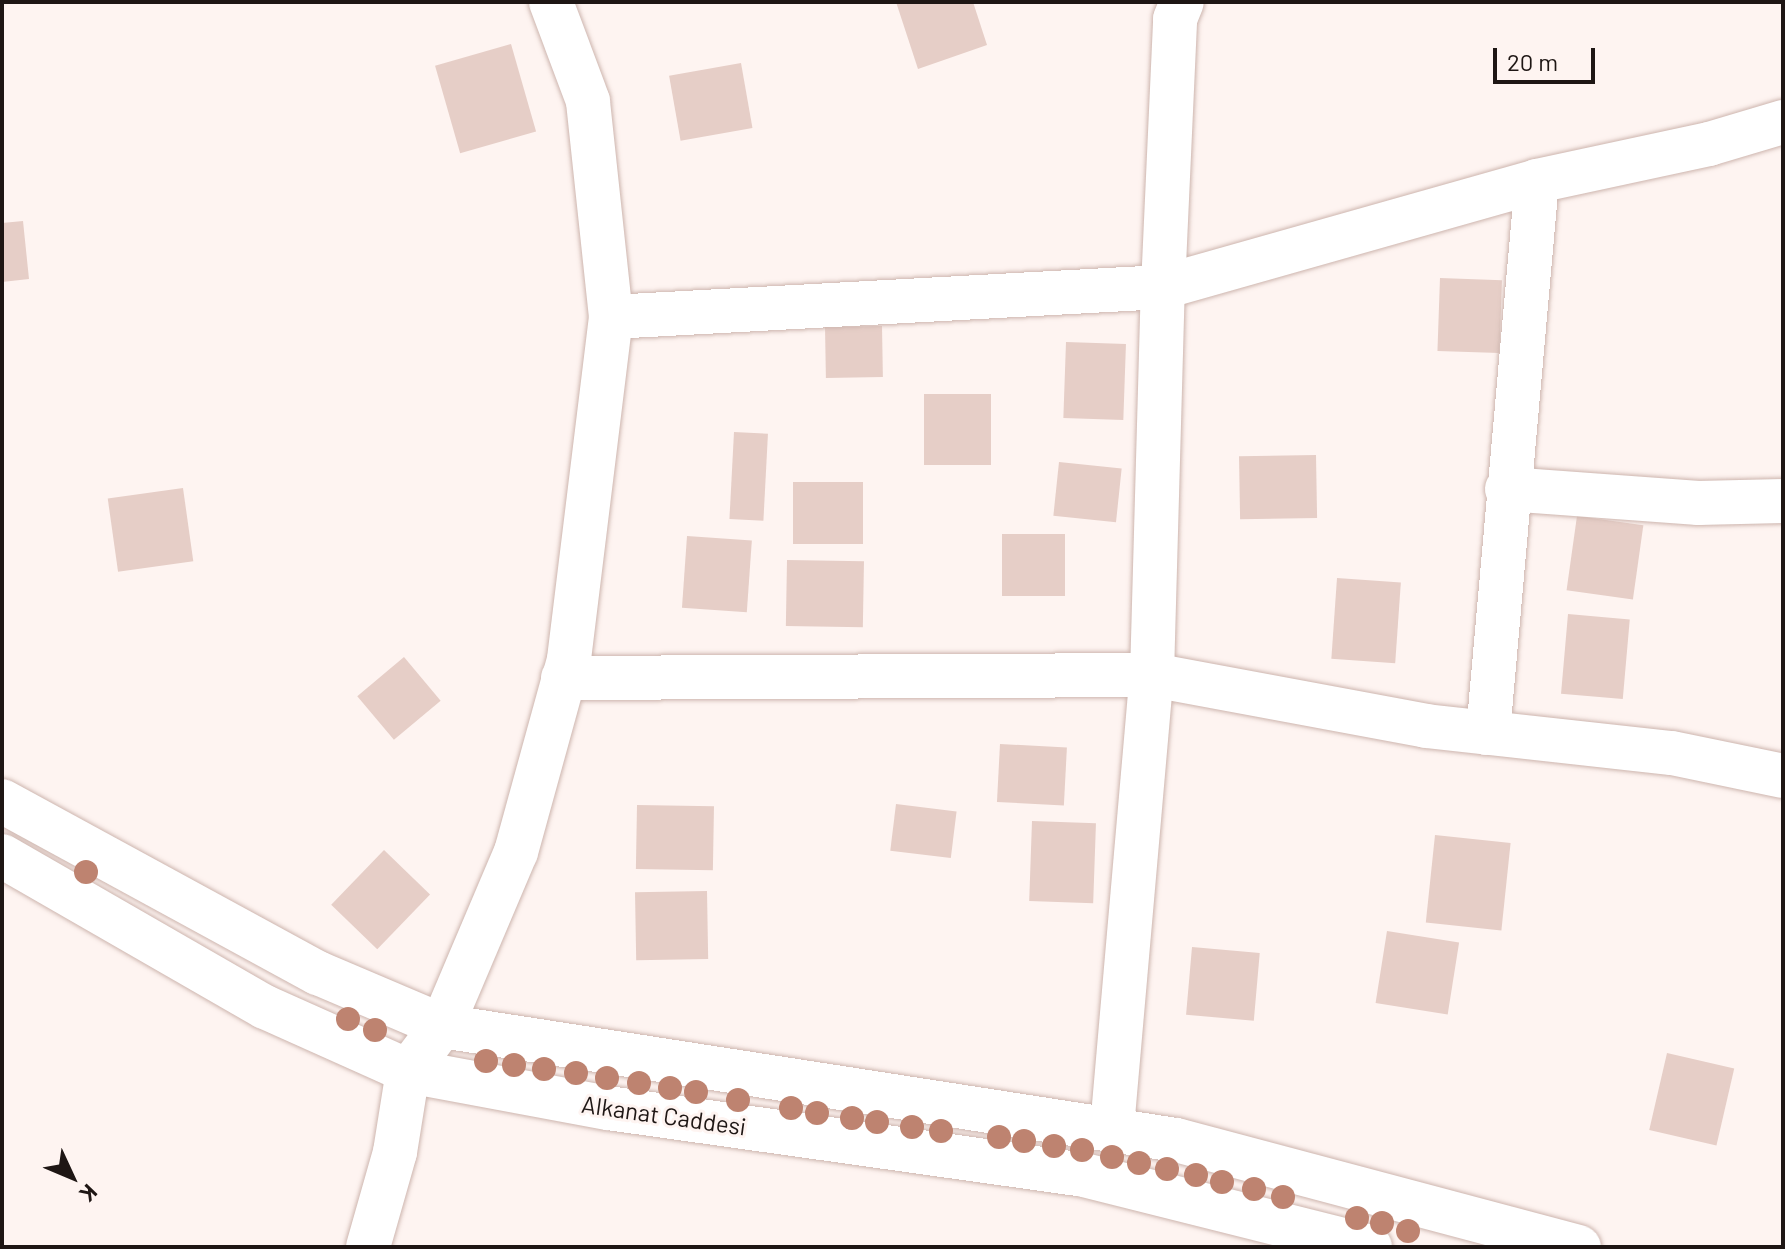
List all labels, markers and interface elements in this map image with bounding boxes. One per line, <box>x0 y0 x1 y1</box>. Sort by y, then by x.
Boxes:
scale bar <box>1497 32 1599 82</box>
text: 20 m <box>1507 47 1558 76</box>
street label: Alkanat Caddesi <box>580 1089 748 1141</box>
north arrow <box>32 1137 112 1217</box>
text: K <box>75 1180 103 1208</box>

